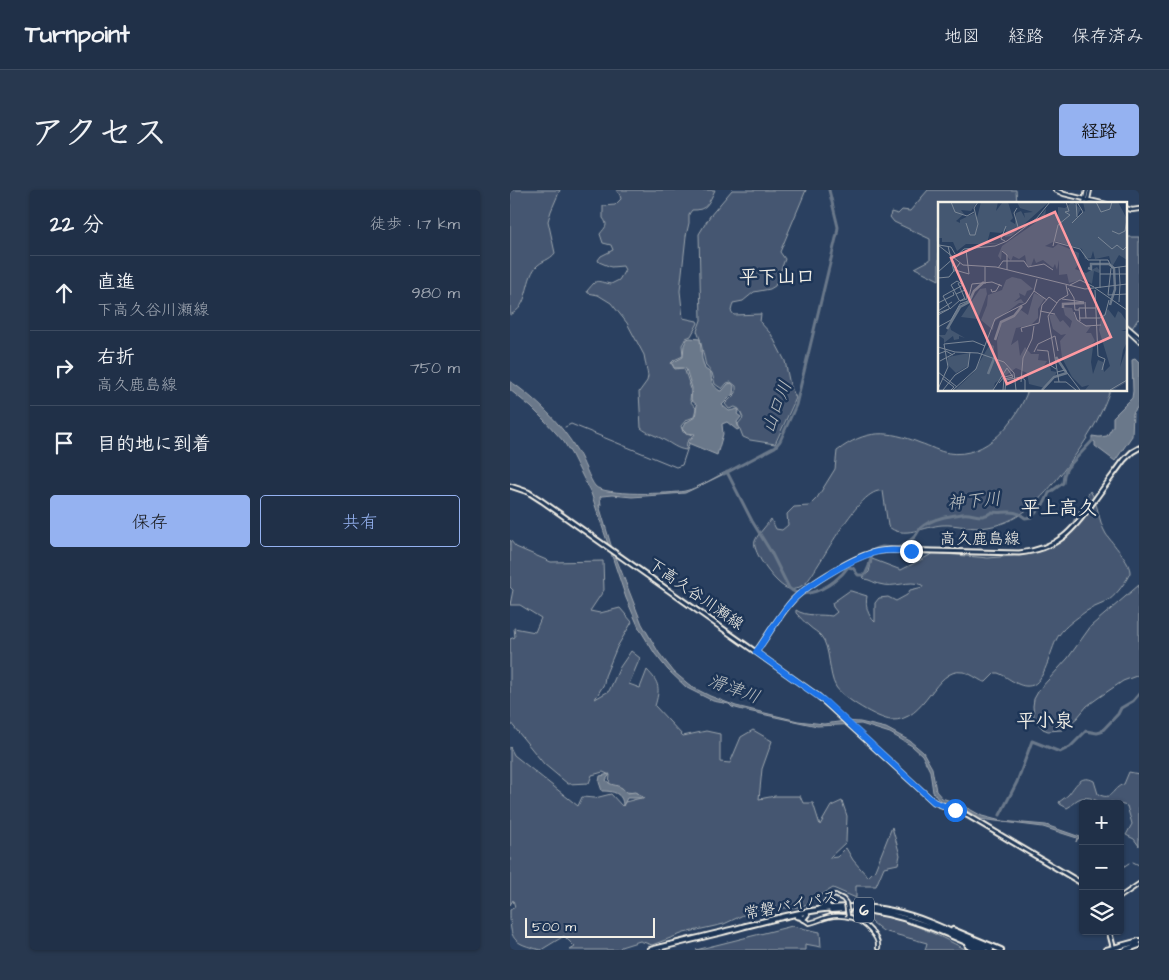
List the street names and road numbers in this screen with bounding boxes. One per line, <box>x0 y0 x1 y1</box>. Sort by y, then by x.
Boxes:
street label: 高久鹿島線 <box>940 528 1020 550</box>
street label: 下高久谷川瀬線 <box>644 553 748 635</box>
street label: 常磐バイパス <box>742 885 840 925</box>
road number: 6 <box>854 898 874 922</box>

